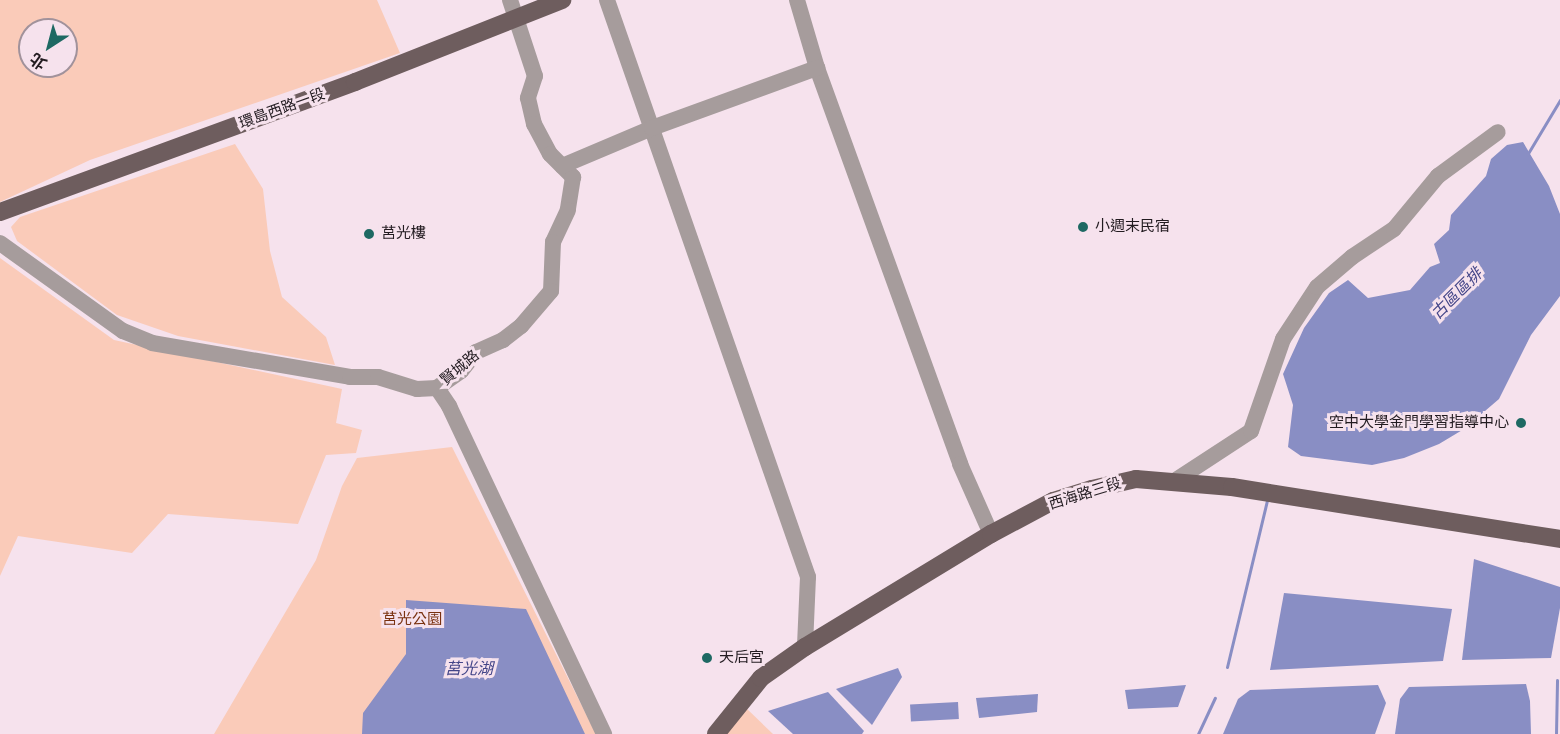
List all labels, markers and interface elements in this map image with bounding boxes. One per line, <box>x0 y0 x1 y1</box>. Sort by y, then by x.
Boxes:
north arrow <box>18 18 78 78</box>
text: 北 <box>26 49 50 74</box>
street label: 環島西路一段 <box>237 85 327 133</box>
place label: 小週末民宿 <box>1095 218 1170 236</box>
marker: 小週末民宿 <box>1076 220 1090 234</box>
place label: 莒光樓 <box>381 225 426 243</box>
marker: 莒光樓 <box>362 227 376 241</box>
water label: 古區區排 <box>1428 265 1486 323</box>
street label: 賢城路 <box>437 347 483 389</box>
place label: 空中大學金門學習指導中心 <box>1329 414 1509 432</box>
marker: 空中大學金門學習指導中心 <box>1514 416 1528 430</box>
street label: 西海路三段 <box>1047 474 1123 514</box>
park label: 莒光公園 <box>382 611 442 629</box>
place label: 天后宮 <box>719 649 764 667</box>
marker: 天后宮 <box>700 651 714 665</box>
water label: 莒光湖 <box>445 659 493 679</box>

